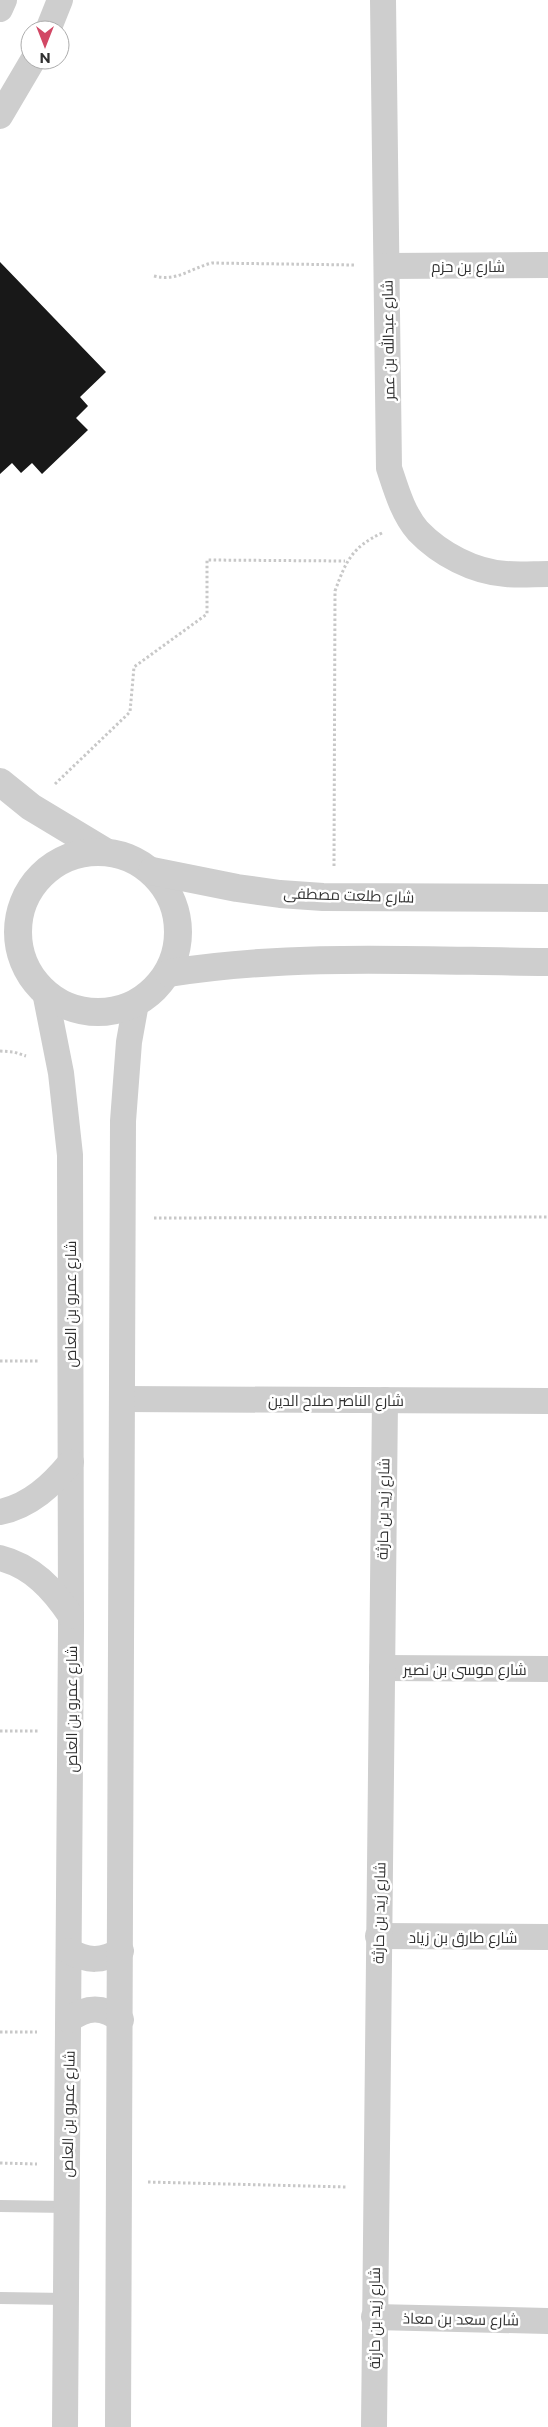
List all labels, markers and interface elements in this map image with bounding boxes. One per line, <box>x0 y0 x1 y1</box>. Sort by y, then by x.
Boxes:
north arrow <box>20 20 70 70</box>
text: N <box>39 49 51 67</box>
street label: شارع بن حزم <box>431 257 505 278</box>
street label: شارع عبدالله بن عمر <box>377 280 401 401</box>
street label: شارع طلعت مصطفى <box>283 883 415 909</box>
street label: شارع عمرو بن العاص <box>61 1240 82 1368</box>
street label: شارع الناصر صلاح الدين <box>268 1391 404 1412</box>
street label: شارع زيد بن حارثة <box>373 1458 395 1560</box>
street label: شارع عمرو بن العاص <box>62 1645 83 1773</box>
street label: شارع موسى بن نصير <box>402 1660 527 1681</box>
street label: شارع زيد بن حارثة <box>369 1862 391 1964</box>
street label: شارع طارق بن زياد <box>409 1928 517 1949</box>
street label: شارع عمرو بن العاص <box>57 2050 81 2178</box>
street label: شارع زيد بن حارثة <box>365 2267 386 2369</box>
street label: شارع سعد بن معاذ <box>403 2308 519 2332</box>

